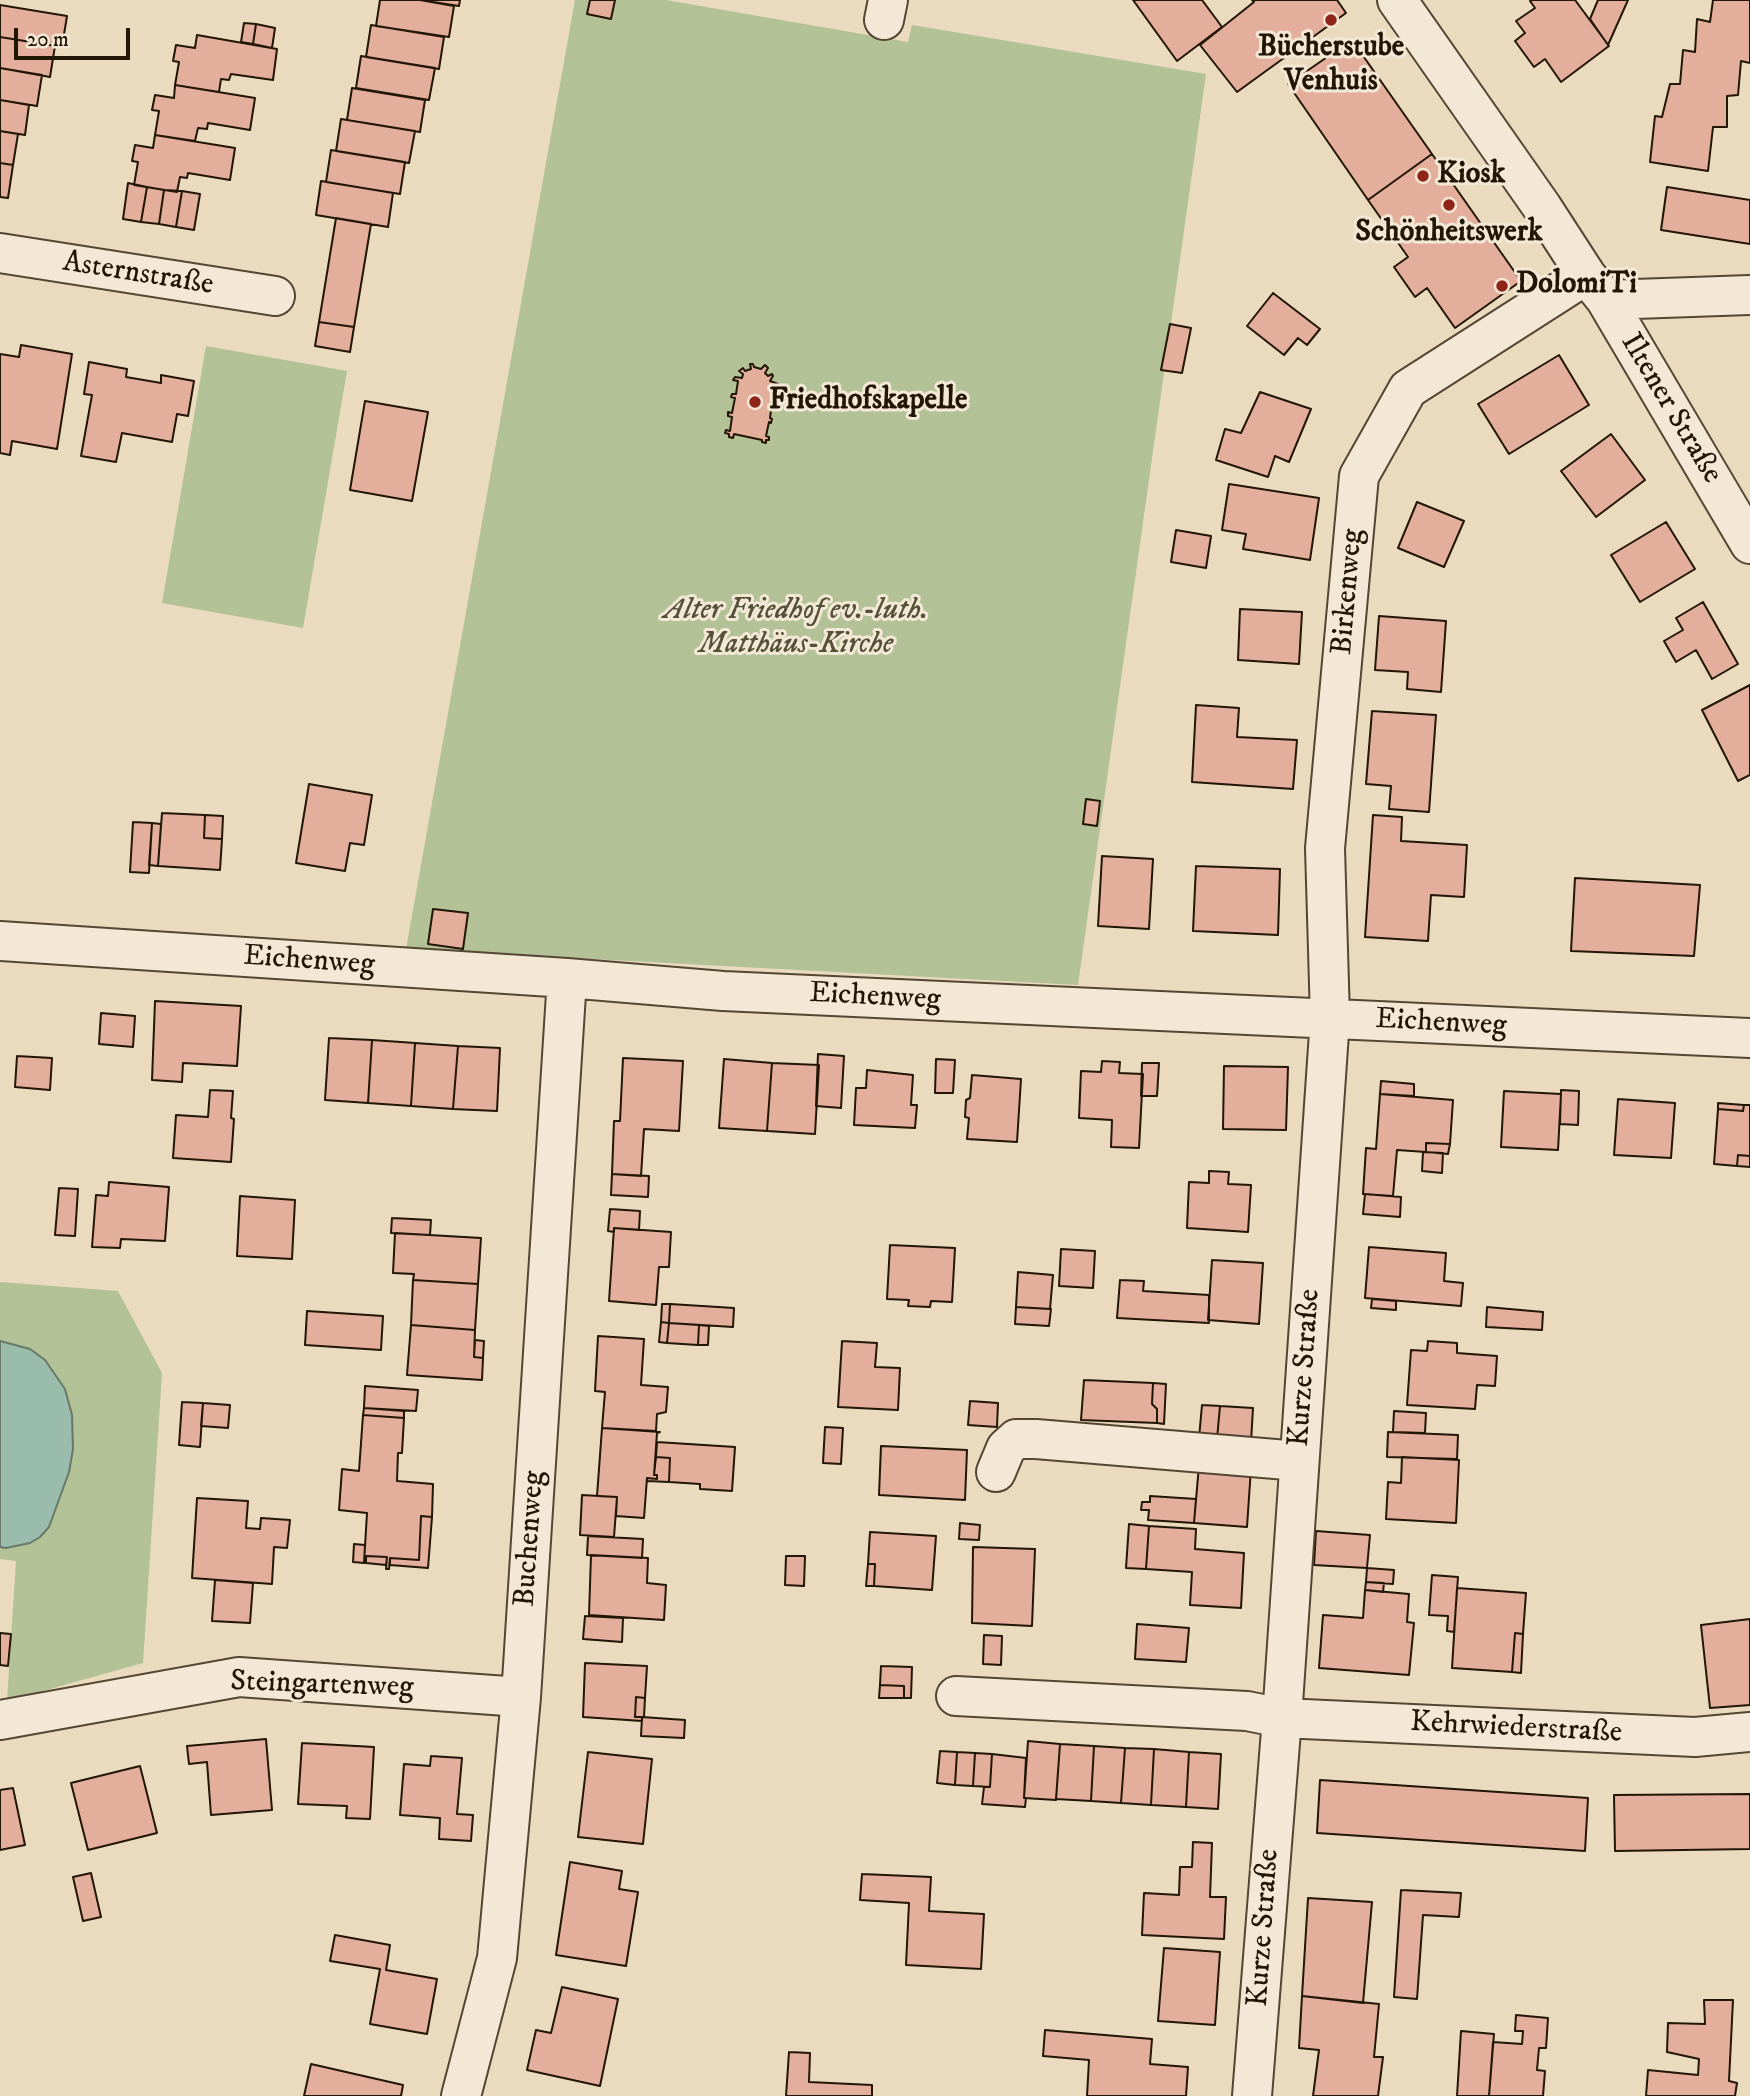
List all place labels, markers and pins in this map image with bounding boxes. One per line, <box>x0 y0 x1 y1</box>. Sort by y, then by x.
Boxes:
marker: Bücherstube Venhuis <box>1323 12 1339 28</box>
place label: Bücherstube Venhuis <box>1258 31 1404 102</box>
place label: Kiosk <box>1437 158 1505 194</box>
marker: Kiosk <box>1415 168 1431 184</box>
marker: Schönheitswerk <box>1441 197 1457 213</box>
place label: Schönheitswerk <box>1355 216 1543 252</box>
place label: DolomiTi <box>1516 268 1637 304</box>
marker: DolomiTi <box>1494 278 1510 294</box>
place label: Friedhofskapelle <box>769 384 967 420</box>
marker: Friedhofskapelle <box>747 394 763 410</box>

